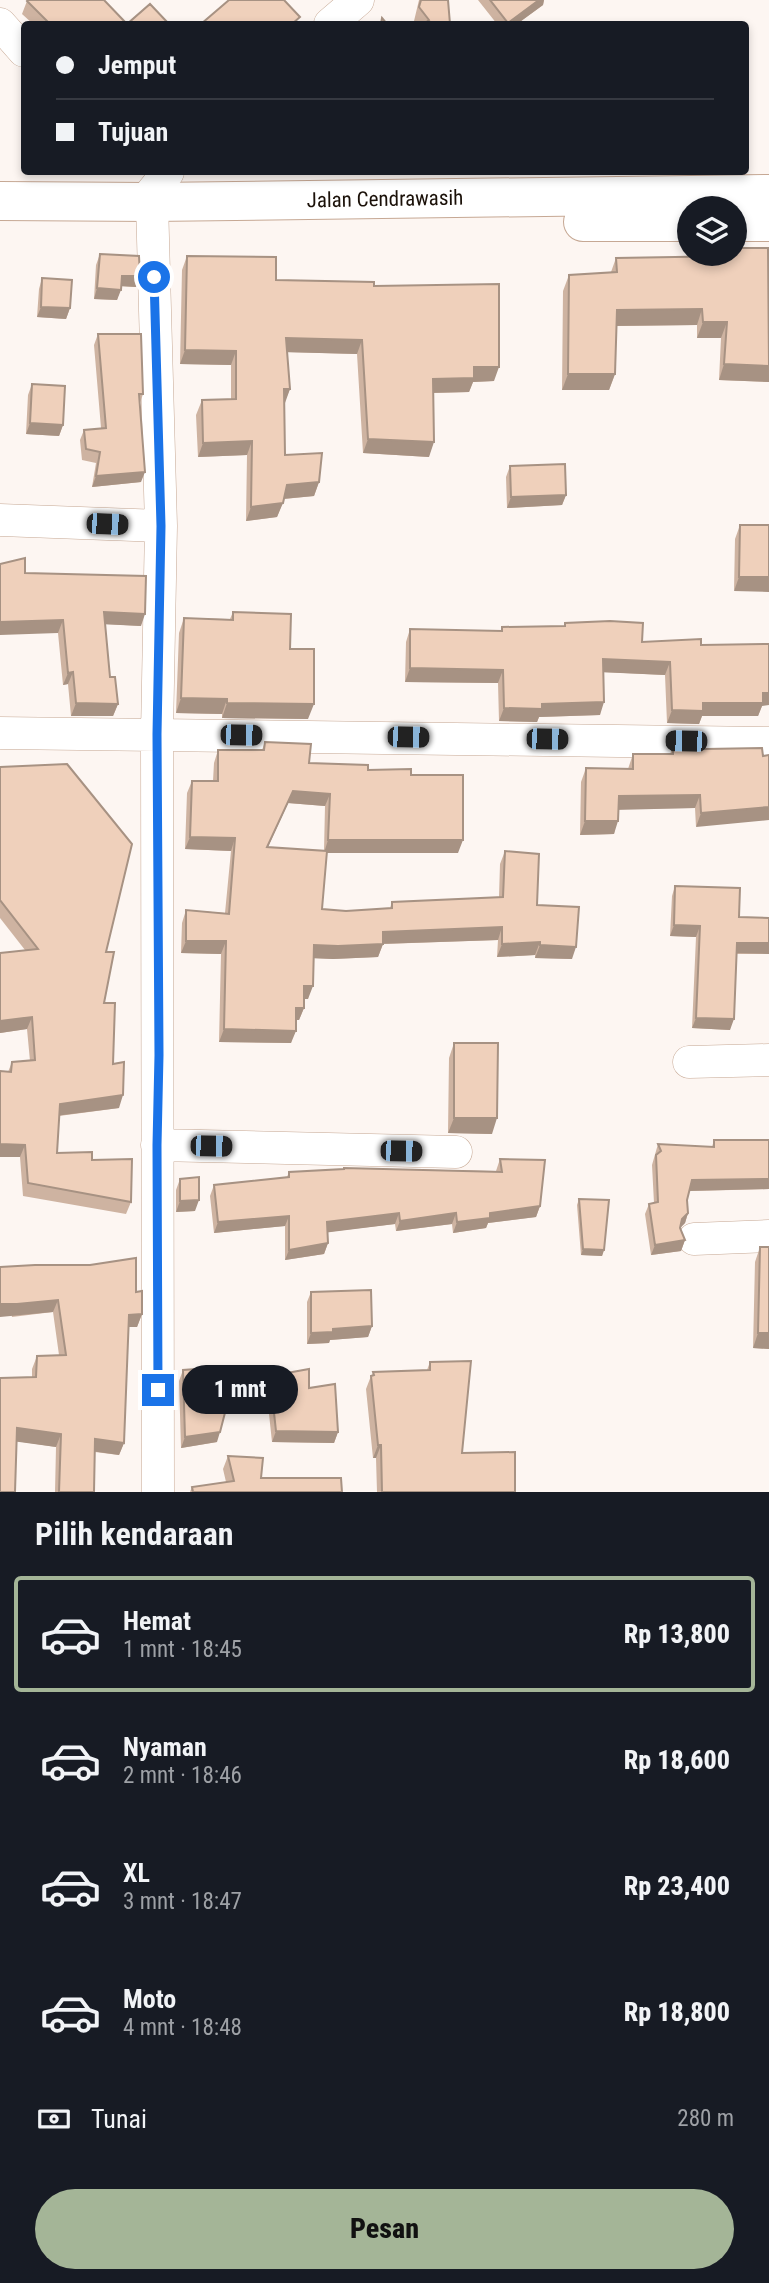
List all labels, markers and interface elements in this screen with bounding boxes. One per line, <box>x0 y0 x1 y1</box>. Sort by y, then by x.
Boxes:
text: Jemput <box>98 50 176 80</box>
text: Tujuan <box>98 117 168 147</box>
street label: Jalan Cendrawasih <box>306 186 464 212</box>
map controls <box>677 196 747 266</box>
button: layers <box>677 196 747 266</box>
route start <box>138 261 170 293</box>
car <box>86 513 129 535</box>
car <box>220 724 263 746</box>
car <box>387 726 430 748</box>
car <box>526 728 569 750</box>
car <box>665 730 708 752</box>
car <box>190 1135 233 1157</box>
car <box>380 1140 423 1162</box>
callout: 1 mnt <box>182 1366 298 1414</box>
route end <box>142 1374 174 1406</box>
text: 1 mnt <box>214 1376 266 1403</box>
text: Pilih kendaraan <box>35 1515 234 1553</box>
icon: car <box>39 1603 102 1666</box>
text: Hemat <box>123 1606 191 1636</box>
text: Rp 13,800 <box>624 1619 730 1649</box>
text: 1 mnt · 18:45 <box>123 1636 242 1663</box>
icon: car <box>39 1729 102 1792</box>
text: Nyaman <box>123 1732 207 1762</box>
text: Rp 18,600 <box>624 1745 730 1775</box>
text: 2 mnt · 18:46 <box>123 1762 242 1789</box>
icon: car <box>39 1855 102 1918</box>
text: XL <box>123 1858 150 1888</box>
text: Rp 23,400 <box>624 1871 730 1901</box>
text: 3 mnt · 18:47 <box>123 1888 242 1915</box>
icon: car <box>39 1981 102 2044</box>
text: Moto <box>123 1984 176 2014</box>
text: Rp 18,800 <box>624 1997 730 2027</box>
text: 4 mnt · 18:48 <box>123 2014 242 2041</box>
icon: cash <box>35 2100 73 2138</box>
text: Tunai <box>91 2104 147 2134</box>
text: 280 m <box>677 2105 734 2132</box>
button: Pesan <box>35 2189 734 2269</box>

